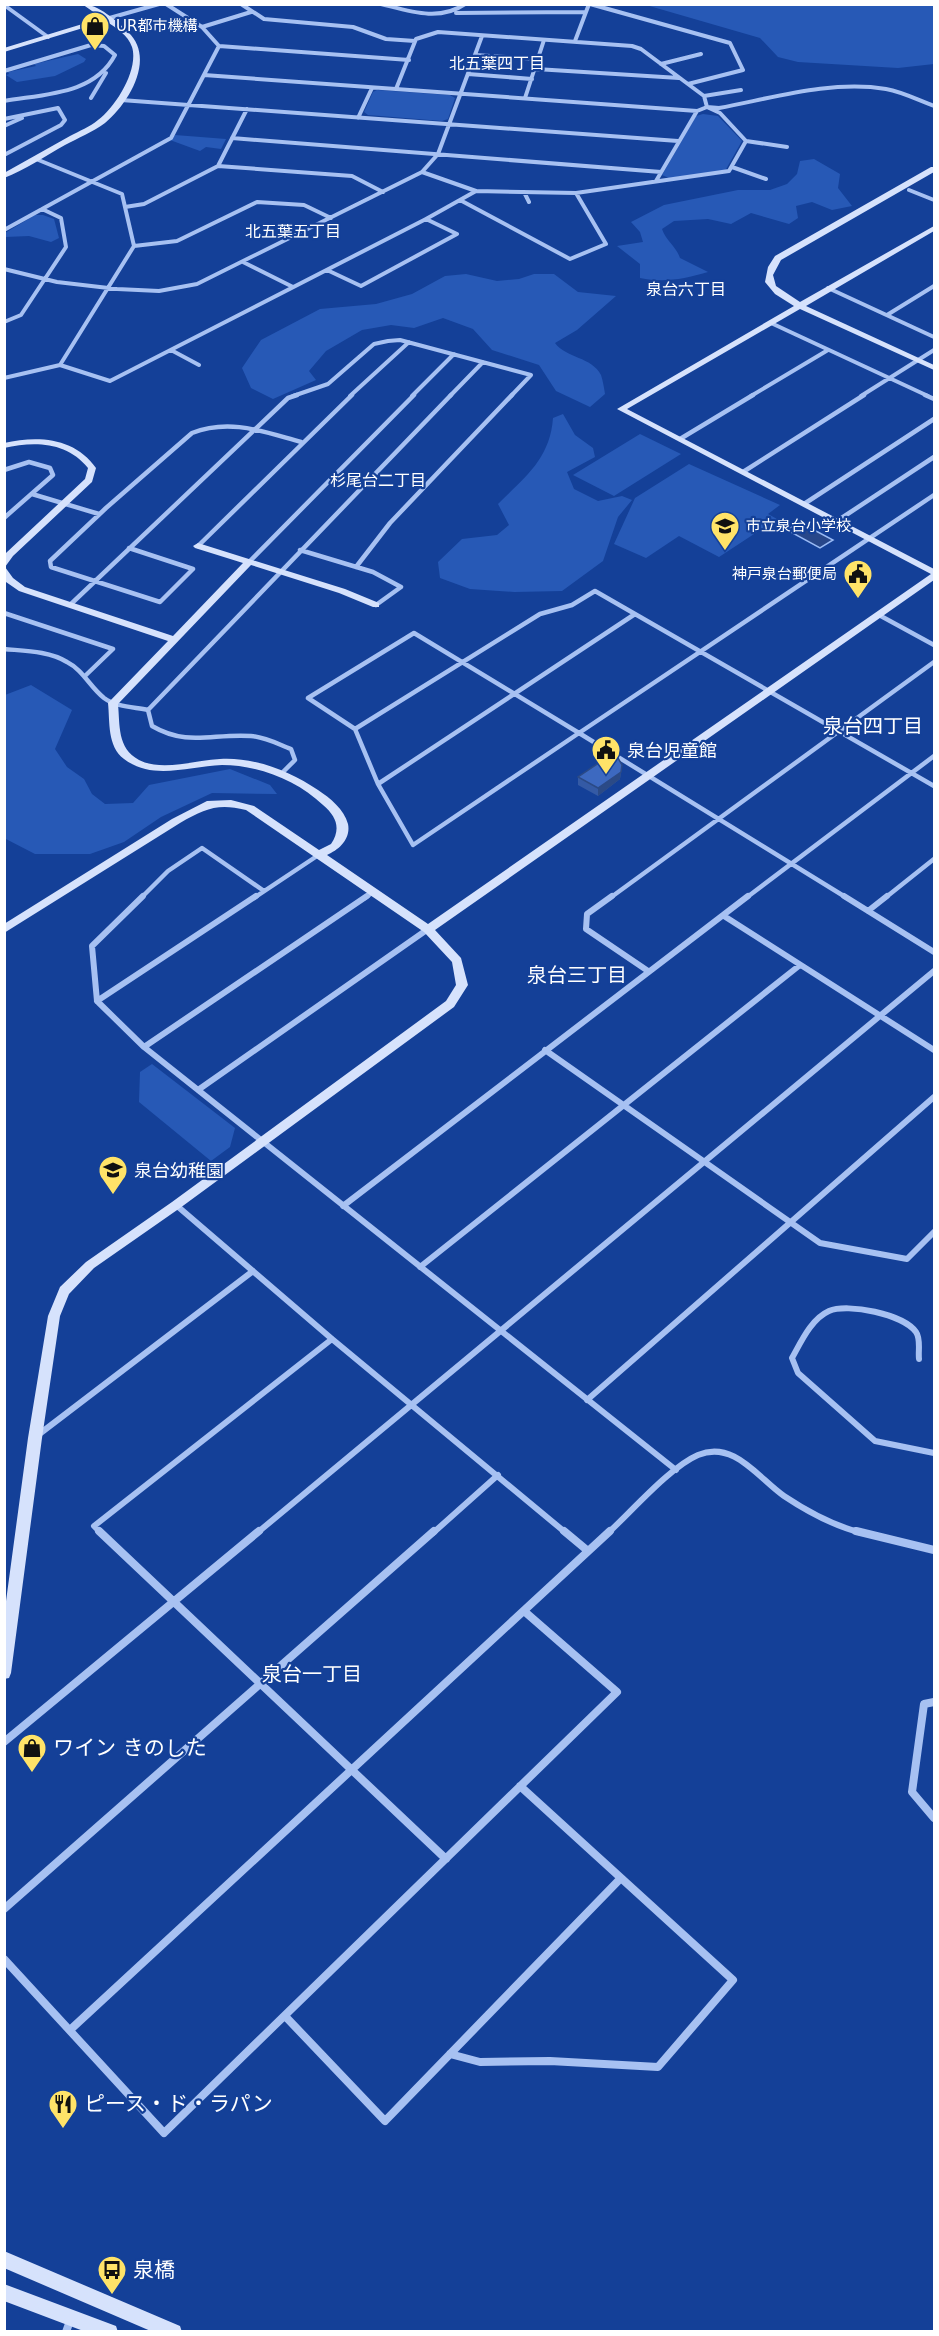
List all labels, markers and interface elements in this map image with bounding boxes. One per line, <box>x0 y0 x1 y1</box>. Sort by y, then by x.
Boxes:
shop icon: UR都市機構 <box>79 10 111 52</box>
place label: UR都市機構 <box>116 17 197 35</box>
district label: 北五葉四丁目 <box>449 54 545 73</box>
district label: 北五葉五丁目 <box>245 222 341 241</box>
district label: 泉台六丁目 <box>646 280 726 299</box>
district label: 杉尾台二丁目 <box>330 471 426 490</box>
school or university icon: 市立泉台小学校 <box>709 510 741 552</box>
place label: 市立泉台小学校 <box>746 517 851 535</box>
public building icon: 神戸泉台郵便局 <box>842 558 874 600</box>
place label: 神戸泉台郵便局 <box>732 565 837 583</box>
district label: 泉台四丁目 <box>823 714 923 738</box>
public building icon: 泉台児童館 <box>590 734 622 776</box>
place label: 泉台児童館 <box>627 740 717 761</box>
district label: 泉台三丁目 <box>527 963 627 987</box>
school or university icon: 泉台幼稚園 <box>97 1154 129 1196</box>
place label: 泉台幼稚園 <box>134 1160 224 1181</box>
district label: 泉台一丁目 <box>262 1662 362 1686</box>
shop icon: ワイン きのした <box>16 1732 48 1774</box>
place label: ワイン きのした <box>53 1736 207 1760</box>
restaurant icon: ピース・ド・ラパン <box>47 2088 79 2130</box>
place label: ピース・ド・ラパン <box>84 2092 273 2116</box>
bus stop icon: 泉橋 <box>96 2254 128 2296</box>
place label: 泉橋 <box>133 2258 175 2282</box>

